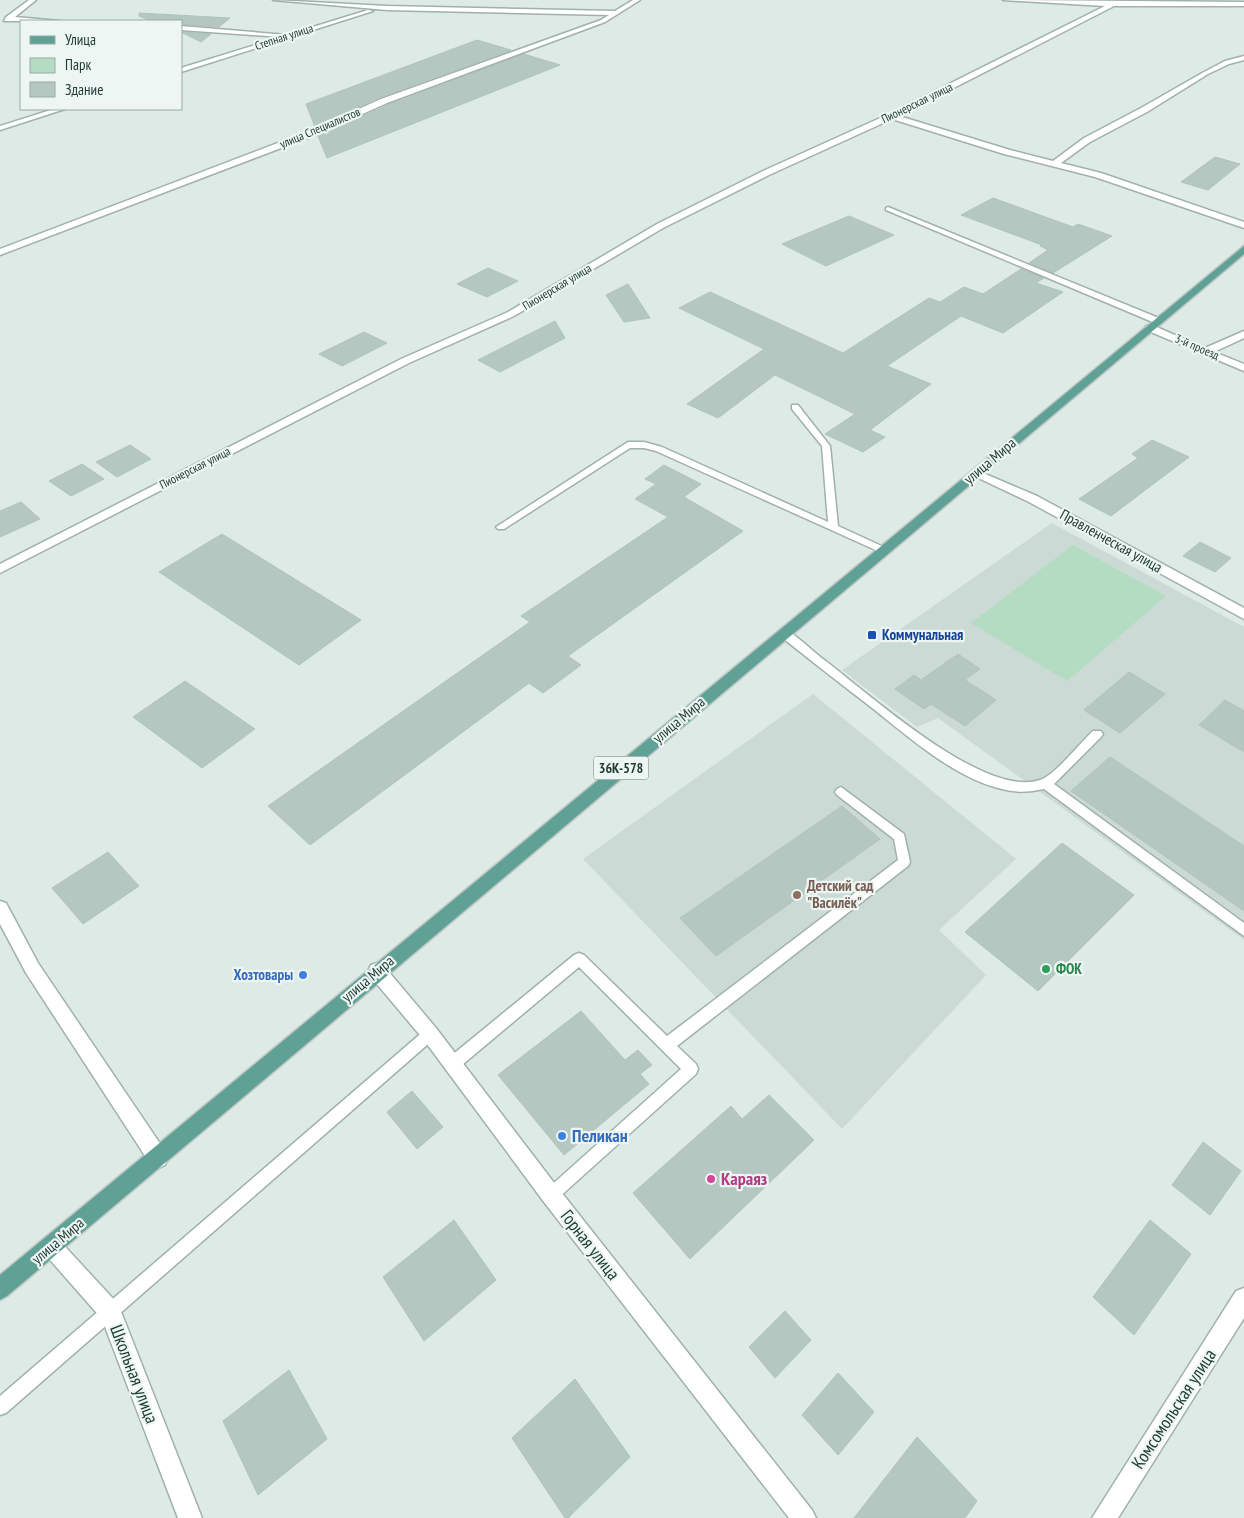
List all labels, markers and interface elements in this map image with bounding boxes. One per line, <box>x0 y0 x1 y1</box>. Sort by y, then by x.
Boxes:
legend <box>20 20 182 110</box>
street label: Степная улица <box>253 20 315 53</box>
text: Улица <box>65 30 96 49</box>
text: Парк <box>65 55 91 74</box>
street label: Пионерская улица <box>879 79 955 126</box>
text: Здание <box>65 80 103 99</box>
street label: улица Специалистов <box>277 104 363 151</box>
street label: Пионерская улица <box>520 260 594 313</box>
street label: 3-й проезд <box>1173 331 1222 363</box>
street label: улица Мира <box>960 433 1020 488</box>
street label: Пионерская улица <box>157 443 233 492</box>
street label: Правленческая улица <box>1057 505 1166 577</box>
place label: Коммунальная <box>882 625 963 644</box>
marker: Коммунальная <box>866 629 878 641</box>
street label: улица Мира <box>649 692 709 747</box>
road number: 36К-578 <box>594 756 648 780</box>
place label: Детский сад "Василёк" <box>807 876 874 912</box>
marker: Детский сад "Василёк" <box>791 889 803 901</box>
street label: улица Мира <box>338 951 398 1006</box>
place label: ФОК <box>1056 959 1082 978</box>
marker: ФОК <box>1040 963 1052 975</box>
place label: Хозтовары <box>234 965 293 984</box>
marker: Хозтовары <box>297 969 309 981</box>
place label: Пеликан <box>572 1124 628 1147</box>
marker: Пеликан <box>556 1130 568 1142</box>
place label: Караяз <box>721 1167 767 1190</box>
marker: Караяз <box>705 1173 717 1185</box>
street label: Горная улица <box>556 1205 625 1284</box>
street label: улица Мира <box>28 1213 88 1268</box>
street label: Школьная улица <box>105 1321 164 1426</box>
street label: Комсомольская улица <box>1126 1344 1221 1473</box>

